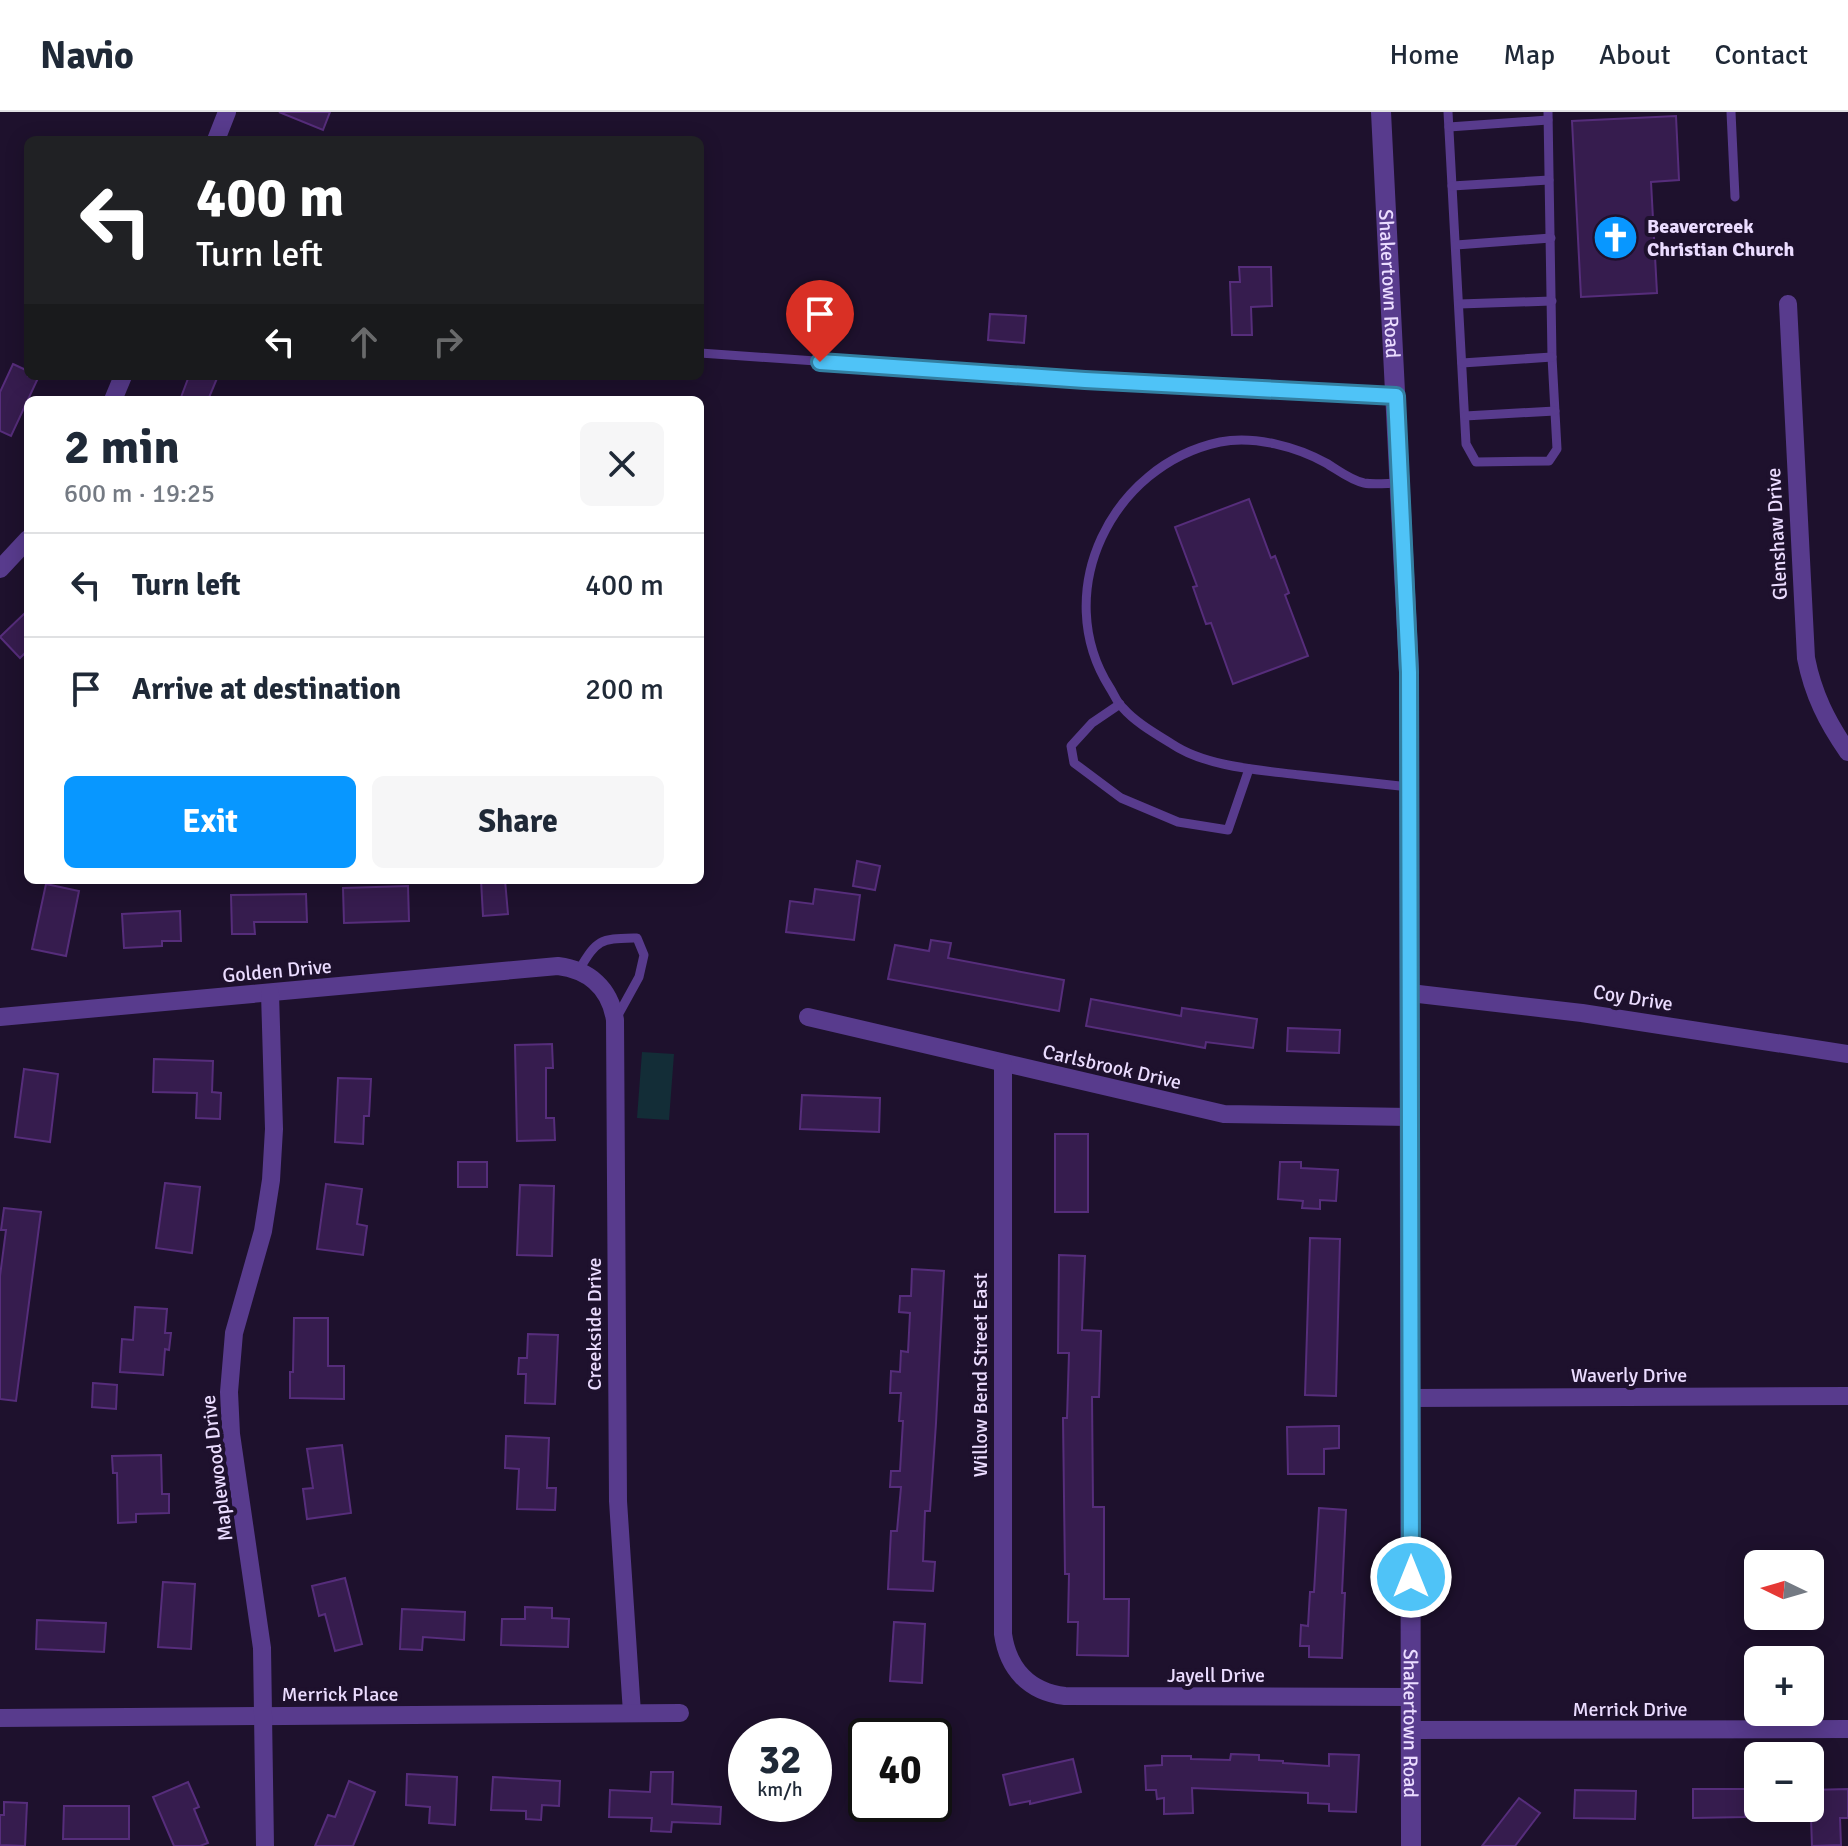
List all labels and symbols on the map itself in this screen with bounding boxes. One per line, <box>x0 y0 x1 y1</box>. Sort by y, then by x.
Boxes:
street label: Shakertown Road <box>1373 209 1406 359</box>
church icon: Beavercreek Christian Church <box>1592 214 1640 262</box>
place label: Beavercreek Christian Church <box>1647 214 1794 262</box>
pin <box>786 280 854 362</box>
street label: Glenshaw Drive <box>1761 467 1793 601</box>
street label: Golden Drive <box>221 954 333 988</box>
street label: Coy Drive <box>1591 979 1675 1017</box>
street label: Carlsbrook Drive <box>1040 1039 1184 1095</box>
street label: Creekside Drive <box>582 1257 607 1391</box>
street label: Willow Bend Street East <box>968 1273 993 1477</box>
street label: Waverly Drive <box>1571 1363 1687 1388</box>
street label: Maplewood Drive <box>196 1394 238 1542</box>
position arrow <box>1369 1535 1453 1619</box>
north arrow <box>1744 1550 1824 1630</box>
street label: Shakertown Road <box>1398 1649 1423 1798</box>
street label: Jayell Drive <box>1167 1663 1265 1688</box>
street label: Merrick Place <box>281 1682 399 1707</box>
street label: Merrick Drive <box>1572 1697 1688 1722</box>
speed limit sign: 40 <box>848 1718 952 1822</box>

